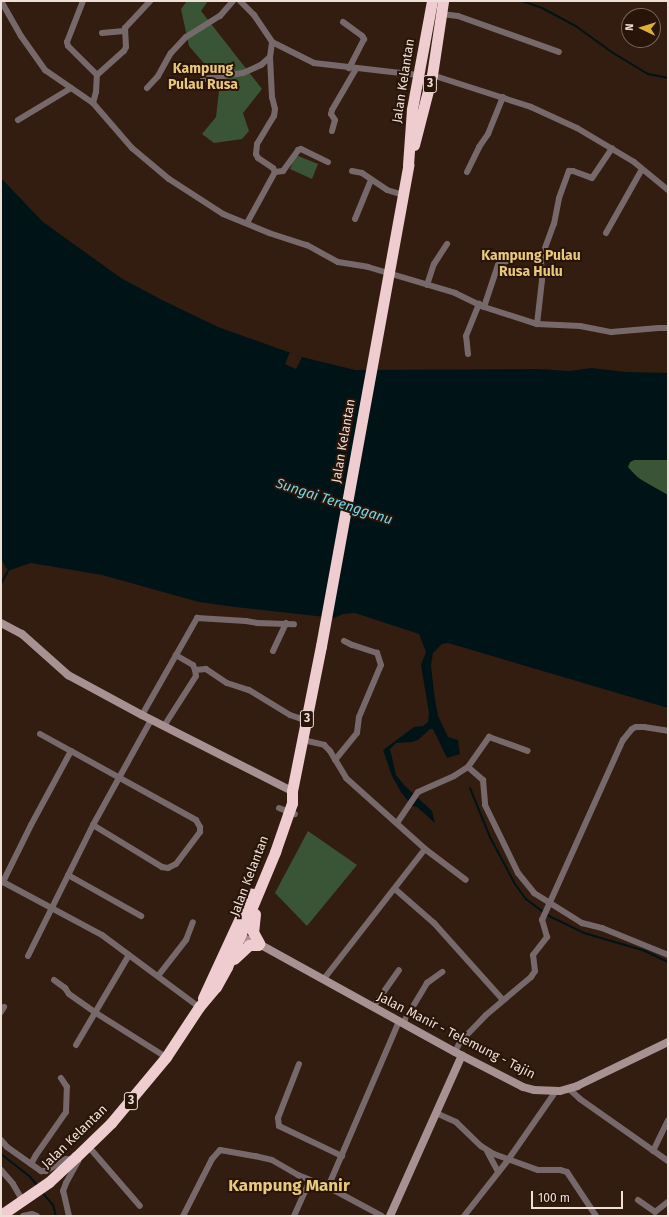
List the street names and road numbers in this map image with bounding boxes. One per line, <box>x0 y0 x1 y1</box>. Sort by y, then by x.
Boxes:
street label: Jalan Kelantan <box>390 38 418 124</box>
road number: 3 <box>422 74 438 94</box>
street label: Jalan Kelantan <box>329 398 359 484</box>
road number: 3 <box>299 709 315 729</box>
street label: Jalan Kelantan <box>227 833 273 919</box>
street label: Jalan Manir - Telemung - Tajin <box>374 989 538 1083</box>
road number: 3 <box>123 1091 139 1111</box>
street label: Jalan Kelantan <box>39 1102 111 1172</box>

